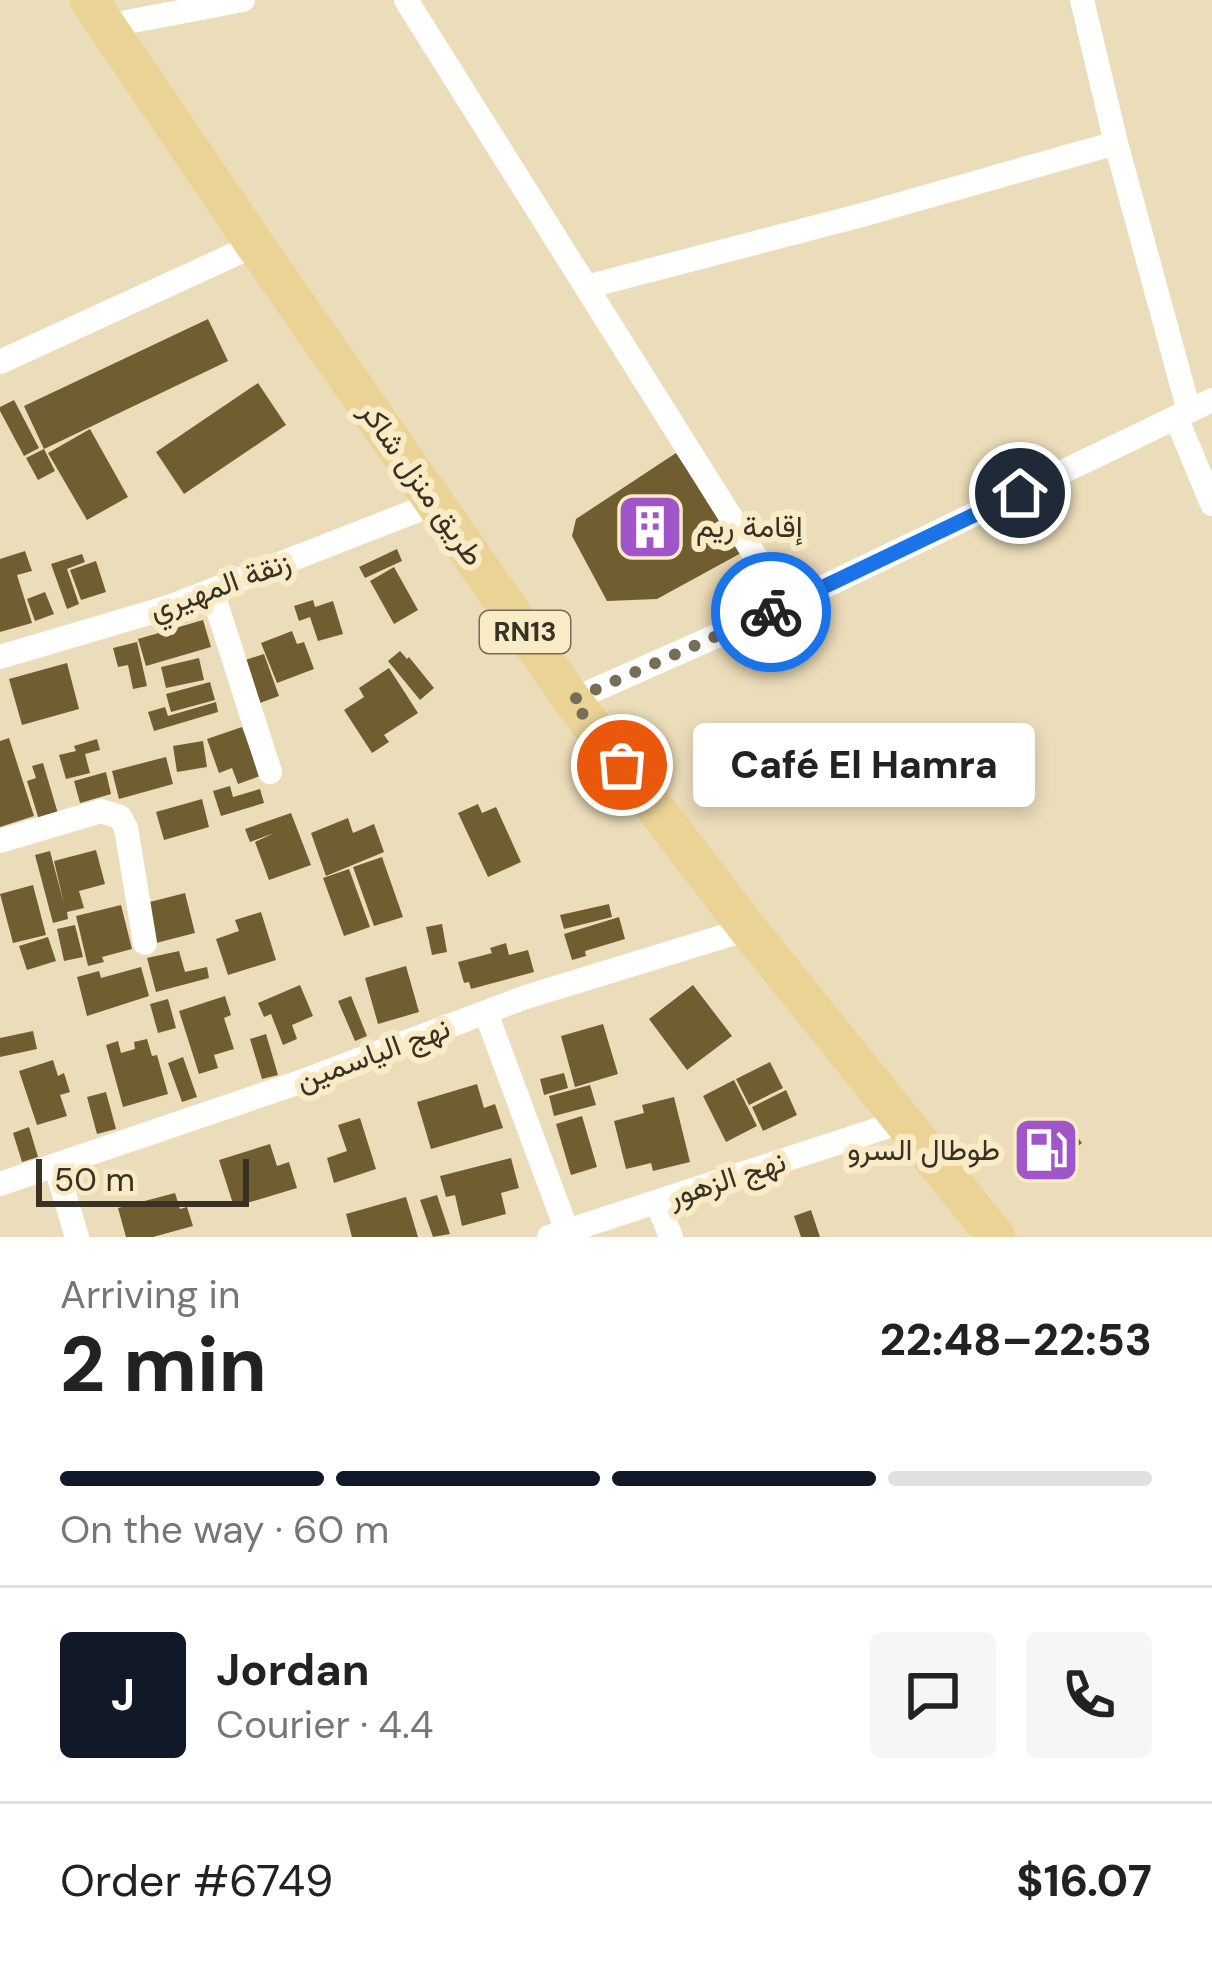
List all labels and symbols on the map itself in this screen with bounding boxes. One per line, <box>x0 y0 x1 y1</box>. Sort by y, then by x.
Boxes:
street label: طريق منزل شاكر <box>351 393 493 574</box>
pin <box>969 442 1071 544</box>
building icon: إقامة ريم <box>615 492 685 562</box>
place label: إقامة ريم <box>696 507 803 546</box>
street label: زنقة المهيري <box>144 542 298 634</box>
courier <box>711 552 831 672</box>
road number: RN13 <box>480 611 570 653</box>
pin <box>571 714 673 816</box>
callout: Café El Hamra <box>694 723 1036 807</box>
street label: نهج الياسمين <box>291 1008 455 1100</box>
fuel station icon: طوطال السرو <box>1011 1115 1081 1185</box>
place label: طوطال السرو <box>847 1130 1000 1169</box>
street label: نهج الزهور <box>662 1141 791 1217</box>
scale bar <box>36 1153 249 1206</box>

